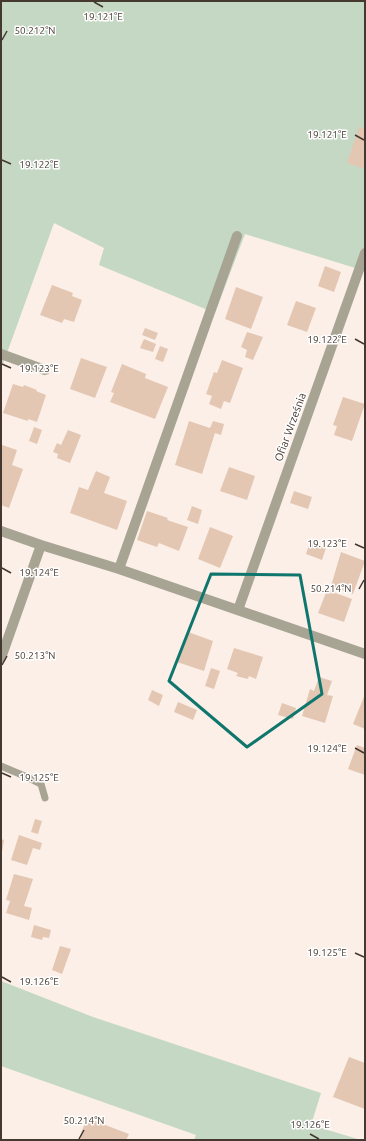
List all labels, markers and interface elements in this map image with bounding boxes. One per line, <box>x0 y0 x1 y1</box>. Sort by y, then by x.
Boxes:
text: 19.121°E <box>83 11 123 22</box>
text: 50.212°N <box>14 25 56 36</box>
text: 19.121°E <box>307 129 347 140</box>
text: 19.122°E <box>19 159 59 170</box>
text: 19.122°E <box>307 334 347 345</box>
text: 19.123°E <box>19 363 59 374</box>
street label: Ofiar Września <box>272 391 308 463</box>
text: 19.123°E <box>307 538 347 549</box>
text: 19.124°E <box>19 567 59 578</box>
text: 50.214°N <box>310 583 352 594</box>
text: 50.213°N <box>14 650 56 661</box>
text: 19.124°E <box>307 743 347 754</box>
text: 19.125°E <box>19 772 59 783</box>
text: 19.125°E <box>307 947 347 958</box>
text: 19.126°E <box>19 976 59 987</box>
text: 50.214°N <box>63 1115 105 1126</box>
text: 19.126°E <box>290 1119 330 1130</box>

